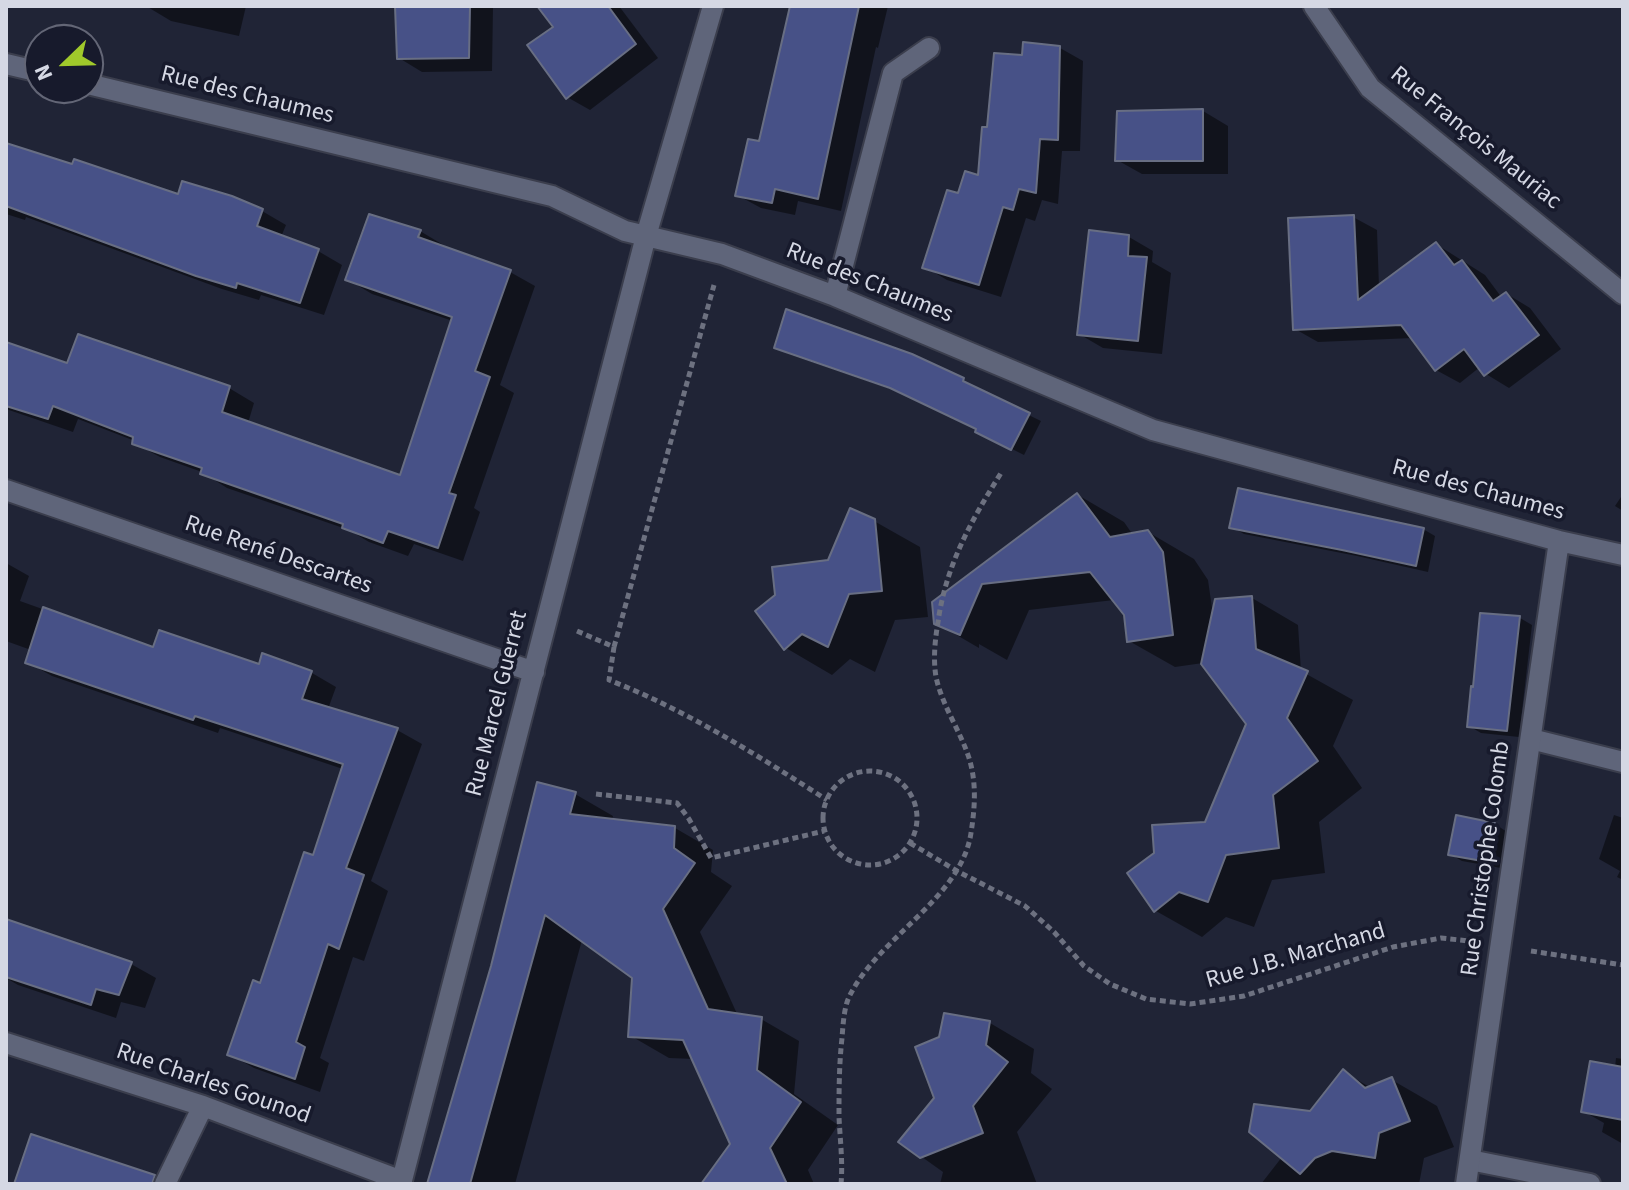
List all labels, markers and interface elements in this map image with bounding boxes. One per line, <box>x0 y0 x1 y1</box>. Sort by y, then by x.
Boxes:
north arrow <box>24 24 104 104</box>
text: N <box>26 60 61 86</box>
street label: Rue des Chaumes <box>158 61 336 131</box>
street label: Rue François Mauriac <box>1384 61 1566 217</box>
street label: Rue des Chaumes <box>781 237 957 331</box>
street label: Rue des Chaumes <box>1389 454 1567 528</box>
street label: Rue René Descartes <box>181 510 375 602</box>
street label: Rue Marcel Guerret <box>461 608 535 800</box>
street label: Rue Christophe Colomb <box>1456 740 1518 978</box>
street label: Rue J.B. Marchand <box>1203 918 1389 996</box>
street label: Rue Charles Gounod <box>112 1038 314 1132</box>

